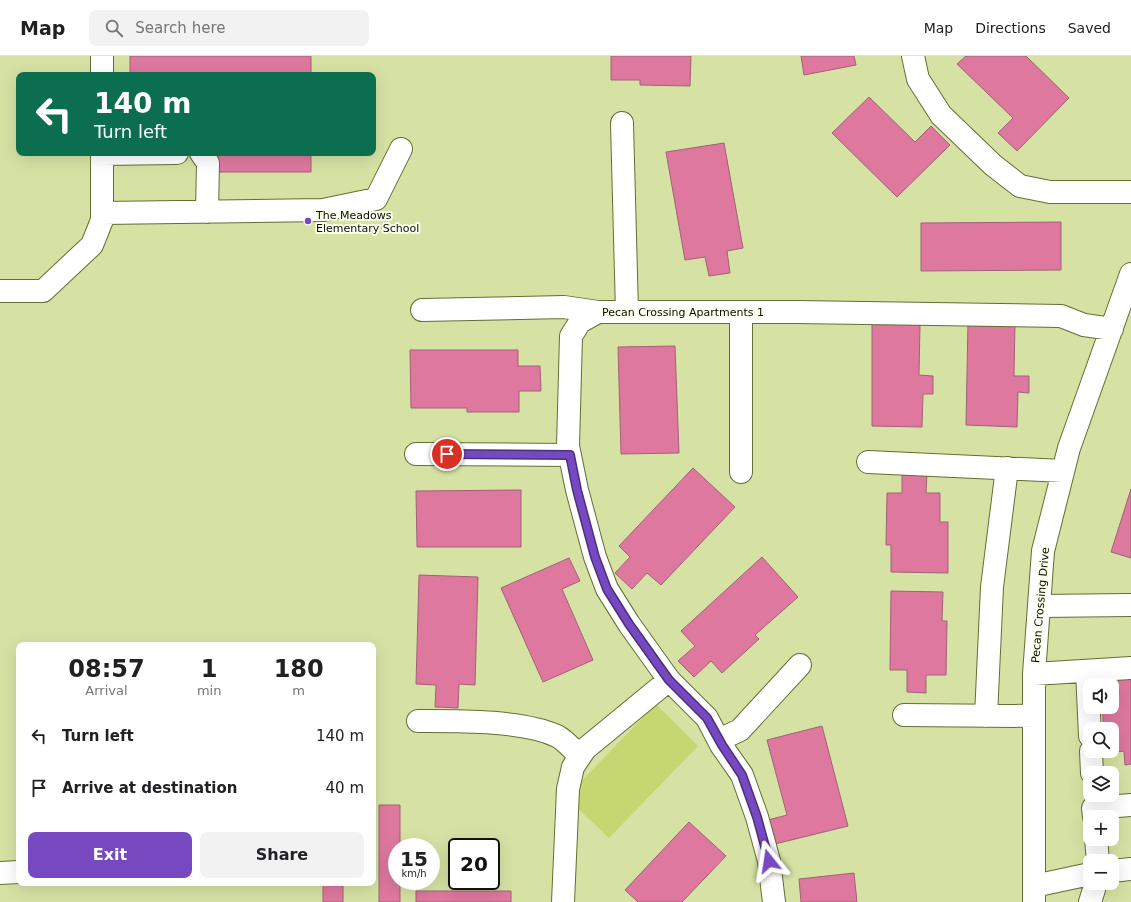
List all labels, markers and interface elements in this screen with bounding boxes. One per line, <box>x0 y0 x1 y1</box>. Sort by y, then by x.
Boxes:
search box <box>89 10 369 46</box>
text: Map <box>20 17 65 39</box>
icon: search <box>103 17 125 39</box>
text: Search here <box>135 19 225 37</box>
text: Map <box>924 20 953 36</box>
text: Directions <box>975 20 1046 36</box>
text: Saved <box>1068 20 1111 36</box>
text: 140 m <box>94 87 191 120</box>
icon: left <box>28 88 80 140</box>
text: Turn left <box>94 121 167 142</box>
place label: The Meadows Elementary School <box>315 209 419 235</box>
marker: The Meadows Elementary School <box>303 216 313 226</box>
street label: Pecan Crossing Apartments 1 <box>602 306 764 319</box>
pin <box>430 437 464 471</box>
icon: arrive <box>436 443 458 465</box>
street label: Pecan Crossing Drive <box>1029 546 1052 664</box>
text: 08:57 <box>68 655 145 683</box>
text: 1 <box>201 655 217 683</box>
text: 180 <box>274 655 324 683</box>
map controls <box>1083 678 1119 890</box>
button: sound <box>1083 678 1119 714</box>
text: Arrival <box>85 683 128 698</box>
text: min <box>197 683 221 698</box>
text: m <box>292 683 305 698</box>
button: search <box>1083 722 1119 758</box>
icon: left <box>28 725 50 747</box>
text: Turn left <box>62 727 134 745</box>
text: 140 m <box>316 727 364 745</box>
button: layers <box>1083 766 1119 802</box>
icon: arrive <box>28 777 50 799</box>
text: Arrive at destination <box>62 779 237 797</box>
text: 40 m <box>326 779 364 797</box>
button: + <box>1083 810 1119 846</box>
button: Exit <box>28 832 192 878</box>
button: Share <box>200 832 364 878</box>
speed limit sign: 20 <box>448 838 500 890</box>
position arrow <box>748 840 790 882</box>
text: 15 <box>400 847 428 871</box>
button: − <box>1083 854 1119 890</box>
text: km/h <box>401 868 427 879</box>

